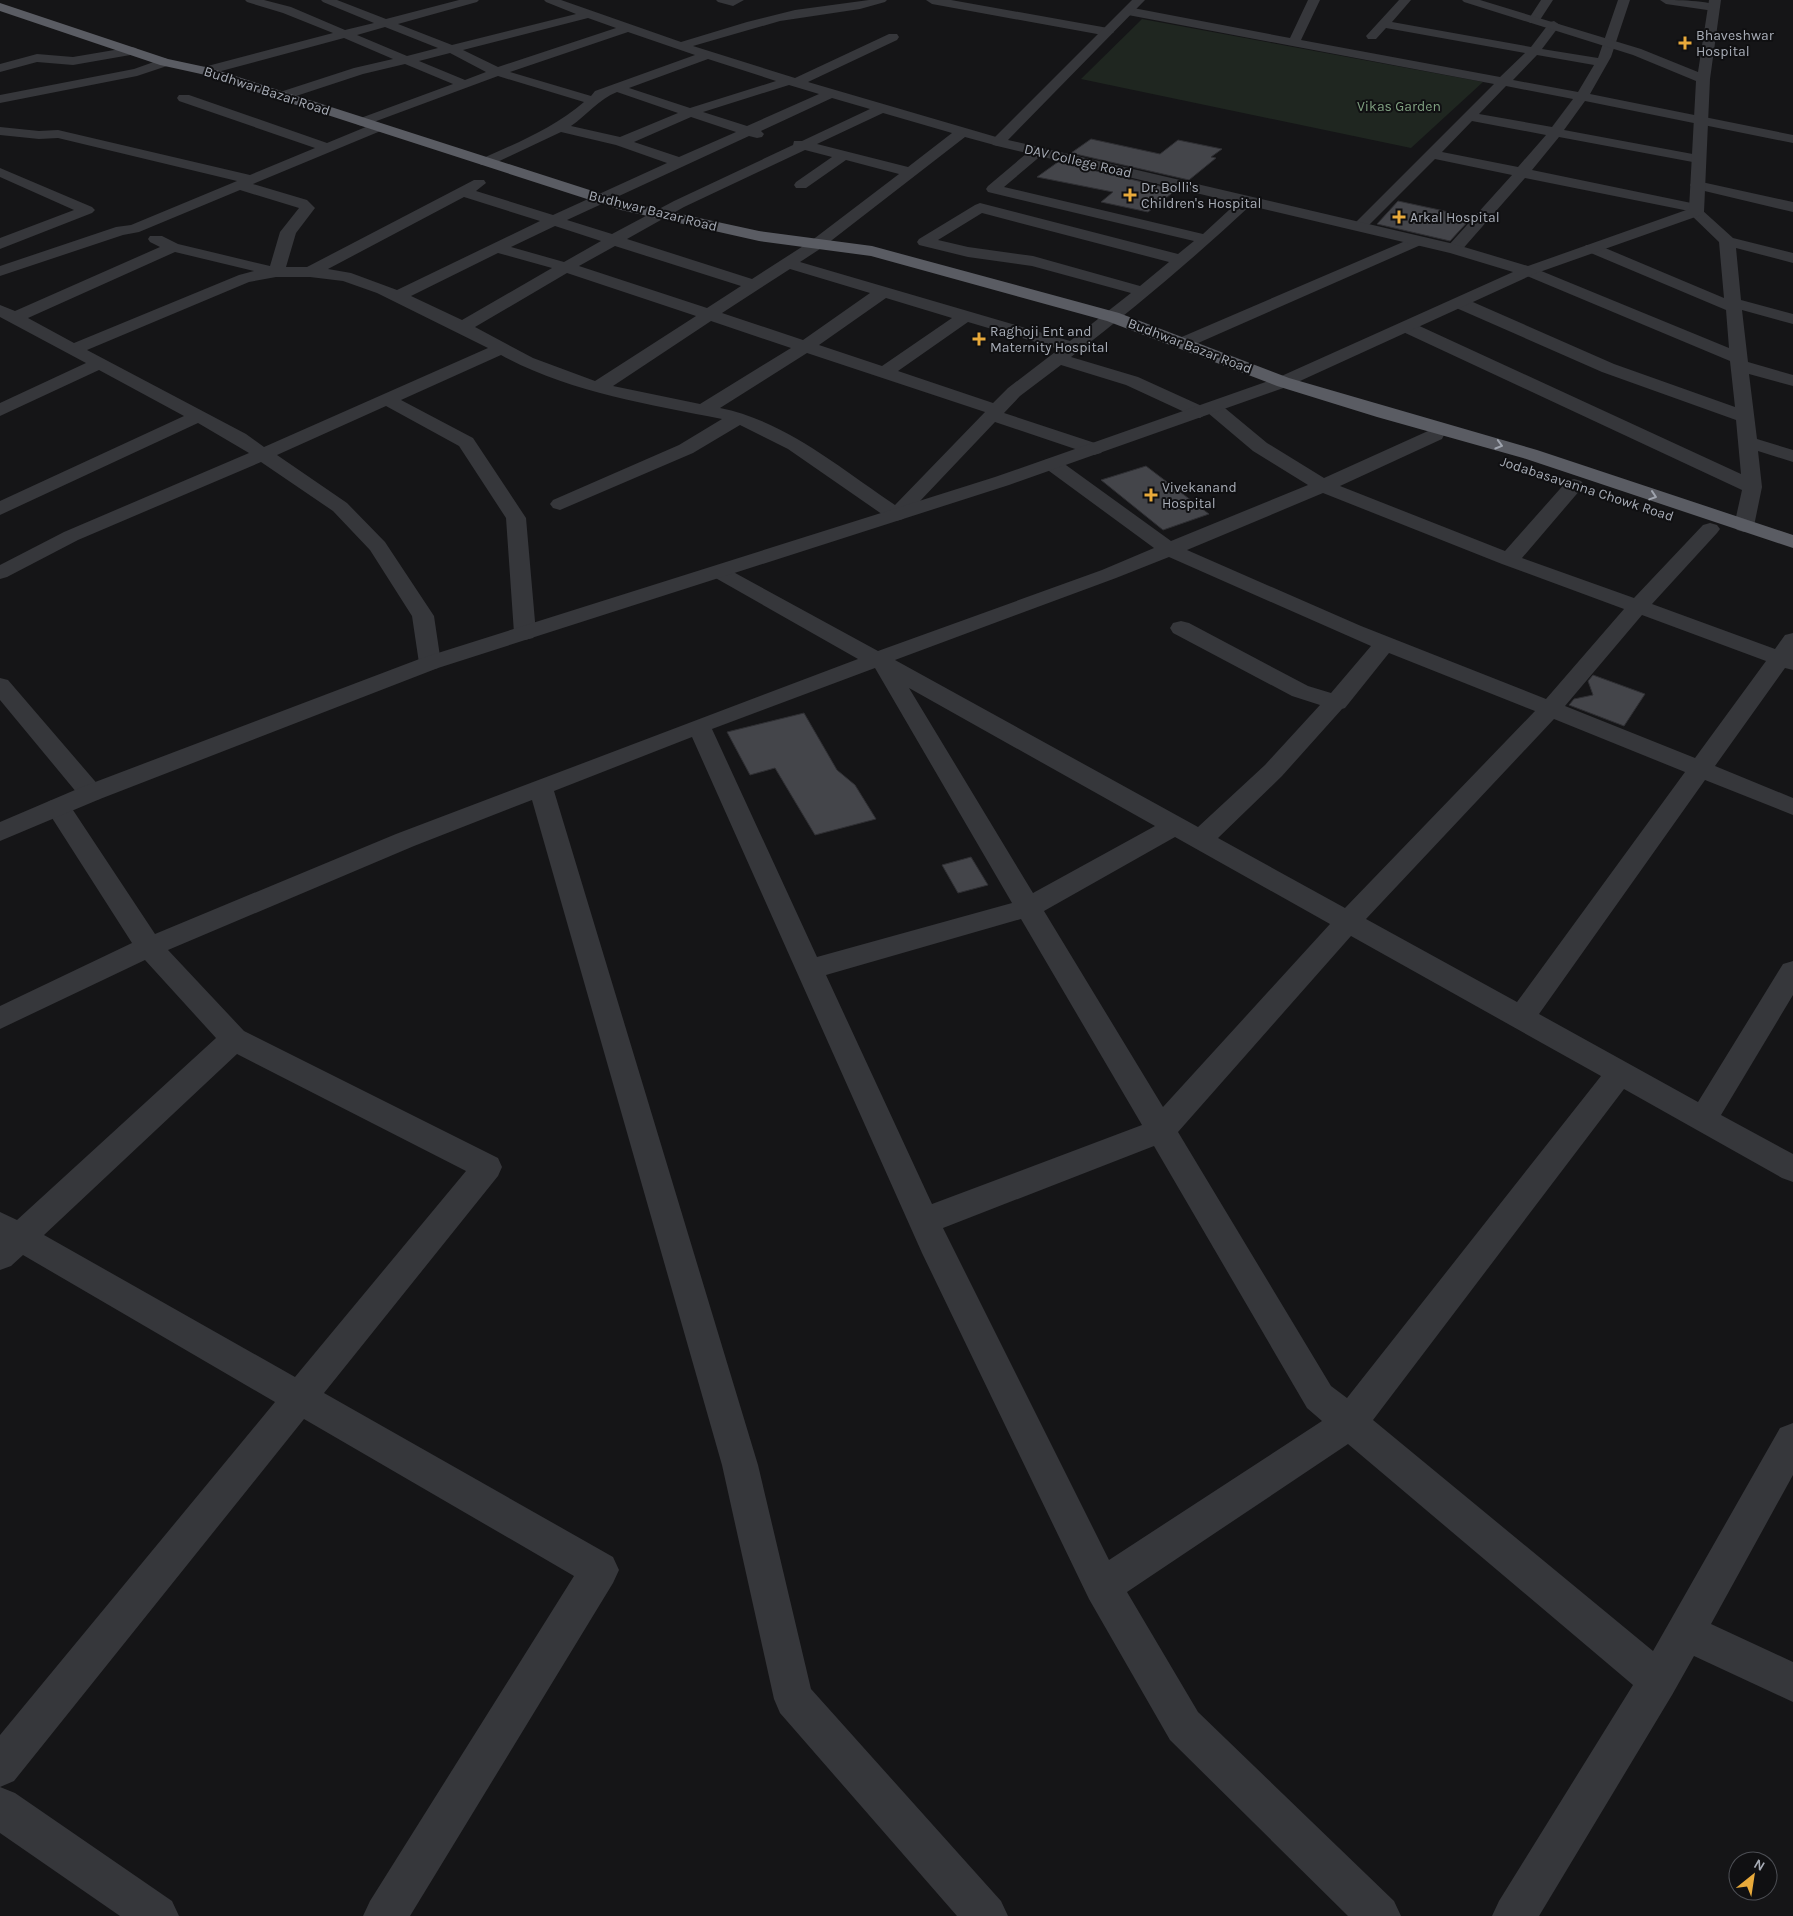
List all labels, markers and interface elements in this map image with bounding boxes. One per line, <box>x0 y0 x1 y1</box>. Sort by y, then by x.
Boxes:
place label: Bhaveshwar Hospital <box>1696 27 1775 60</box>
marker: Bhaveshwar Hospital <box>1678 36 1692 50</box>
street label: Budhwar Bazar Road <box>202 63 332 119</box>
park label: Vikas Garden <box>1357 98 1441 115</box>
street label: DAV College Road <box>1022 140 1134 182</box>
place label: Dr. Bolli's Children's Hospital <box>1141 179 1261 212</box>
street label: Budhwar Bazar Road <box>587 187 719 235</box>
marker: Dr. Bolli's Children's Hospital <box>1123 188 1137 202</box>
place label: Arkal Hospital <box>1410 209 1500 226</box>
marker: Arkal Hospital <box>1392 210 1406 224</box>
street label: Budhwar Bazar Road <box>1126 314 1254 378</box>
place label: Raghoji Ent and Maternity Hospital <box>990 323 1108 356</box>
marker: Raghoji Ent and Maternity Hospital <box>972 332 986 346</box>
one-way arrow <box>1494 440 1502 450</box>
street label: Jodabasavanna Chowk Road <box>1498 453 1676 525</box>
place label: Vivekanand Hospital <box>1162 479 1237 512</box>
marker: Vivekanand Hospital <box>1144 488 1158 502</box>
one-way arrow <box>1649 490 1657 500</box>
north arrow <box>1728 1851 1778 1901</box>
text: N <box>1751 1855 1768 1875</box>

